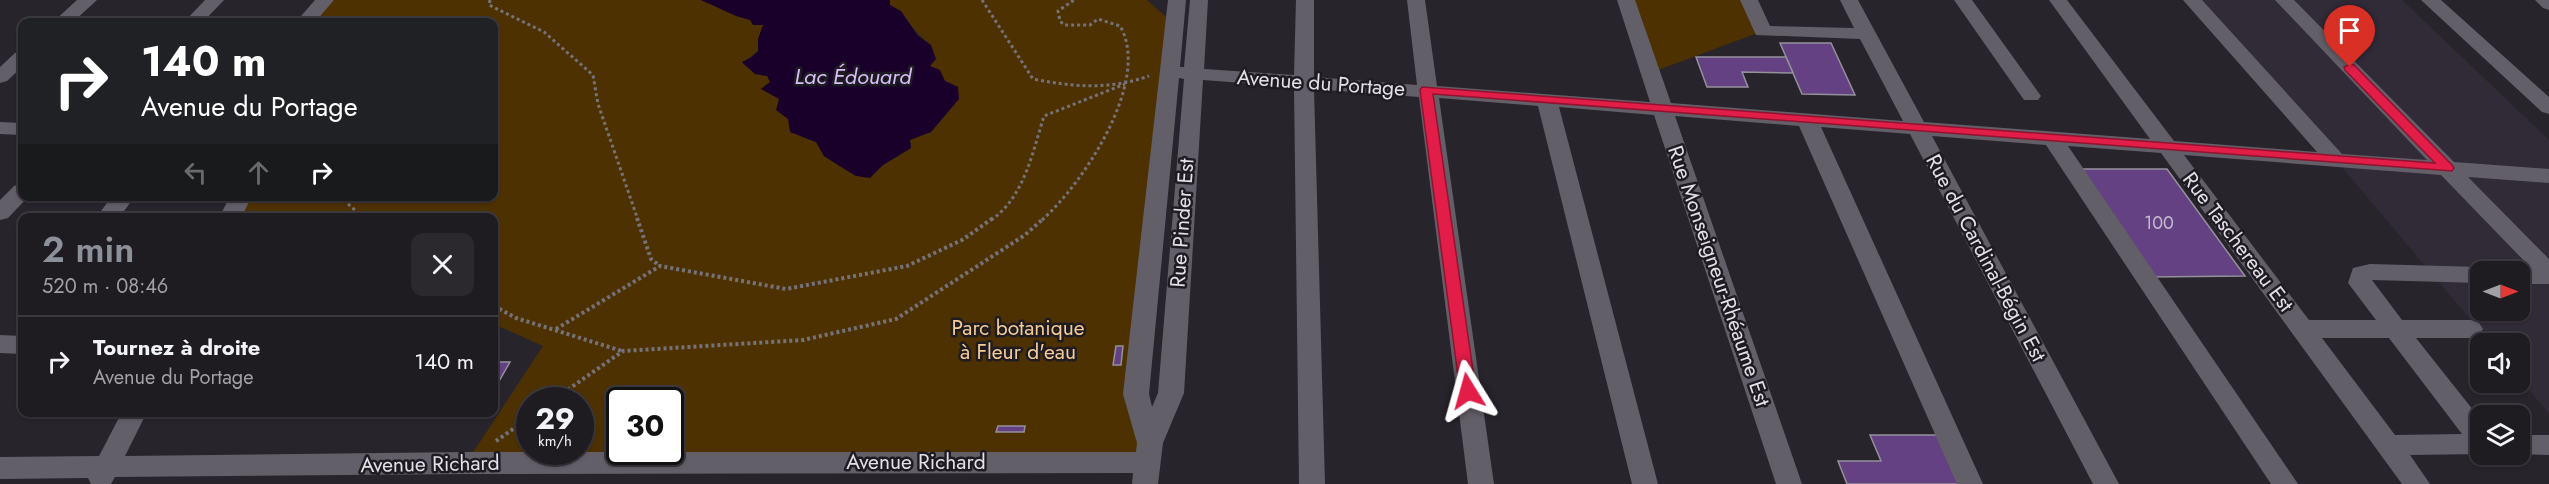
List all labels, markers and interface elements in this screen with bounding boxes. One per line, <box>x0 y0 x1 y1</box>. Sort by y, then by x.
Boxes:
pin <box>2324 5 2375 67</box>
icon: arrive <box>2333 14 2366 47</box>
text: 140 m <box>141 31 267 92</box>
icon: right <box>42 42 120 120</box>
water label: Lac Édouard <box>794 60 913 92</box>
street label: Avenue du Portage <box>1236 62 1406 104</box>
text: Avenue du Portage <box>141 87 358 126</box>
street label: Rue Monseigneur-Rhéaume Est <box>1660 142 1778 410</box>
street label: Rue du Cardinal-Bégin Est <box>1919 149 2053 367</box>
icon: left <box>179 156 212 189</box>
icon: ahead <box>242 156 275 189</box>
icon: right <box>305 156 338 189</box>
street label: Rue Pinder Est <box>1163 157 1201 289</box>
street label: Rue Taschereau Est <box>2175 166 2301 318</box>
house number: 100 <box>2144 210 2174 236</box>
text: 2 min <box>42 223 134 275</box>
button: close <box>411 233 474 296</box>
north arrow <box>2470 261 2530 321</box>
map controls <box>2470 261 2530 465</box>
text: 520 m · 08:46 <box>42 272 168 301</box>
park label: Parc botanique à Fleur d'eau <box>951 313 1085 367</box>
text: Tournez à droite <box>93 331 260 363</box>
button: sound <box>2470 333 2530 393</box>
icon: right <box>42 345 75 378</box>
text: 140 m <box>414 345 474 377</box>
position arrow <box>1436 359 1500 423</box>
text: Avenue du Portage <box>93 363 253 392</box>
speed limit sign: 30 <box>606 387 684 465</box>
text: 29 <box>535 397 575 440</box>
button: layers <box>2470 405 2530 465</box>
text: km/h <box>538 430 572 452</box>
street label: Avenue Richard <box>846 447 986 477</box>
street label: Avenue Richard <box>360 448 500 480</box>

